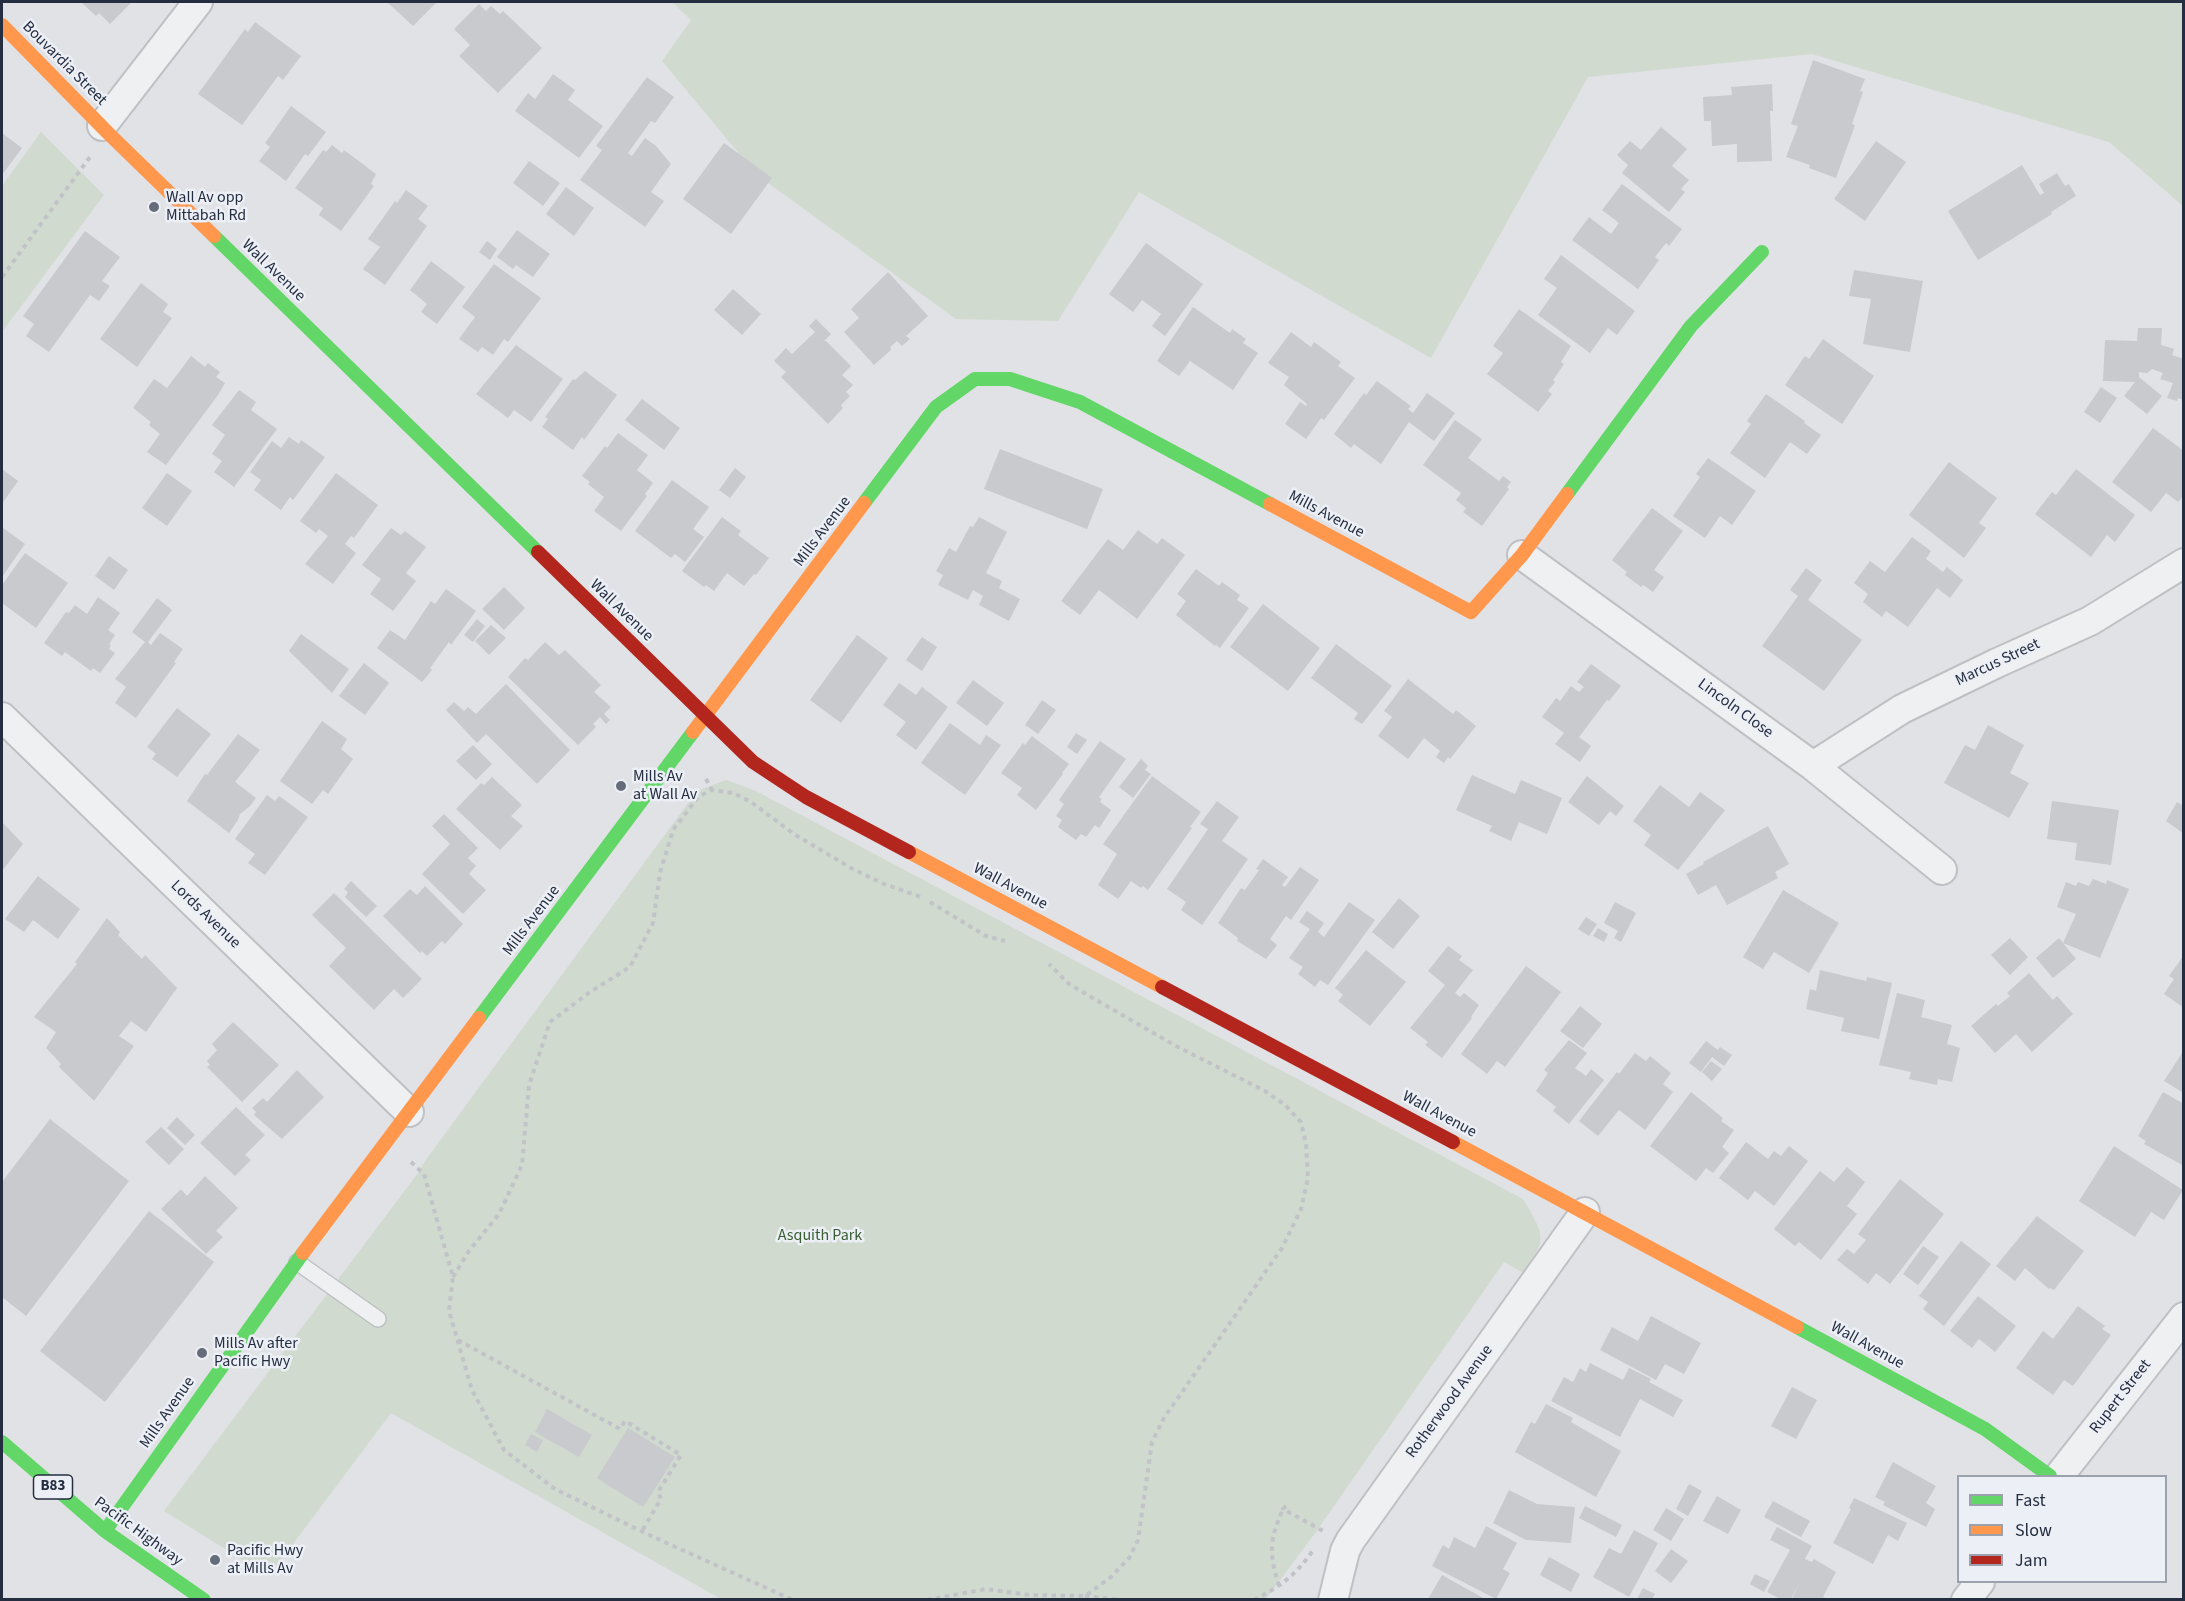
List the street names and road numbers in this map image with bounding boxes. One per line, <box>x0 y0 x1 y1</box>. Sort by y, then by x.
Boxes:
street label: Bouvardia Street <box>18 18 110 110</box>
street label: Wall Avenue <box>237 236 309 306</box>
street label: Mills Avenue <box>1285 487 1367 543</box>
street label: Mills Avenue <box>790 493 856 571</box>
street label: Wall Avenue <box>585 576 657 646</box>
street label: Marcus Street <box>1953 635 2043 691</box>
street label: Lincoln Close <box>1694 675 1776 743</box>
street label: Wall Avenue <box>970 859 1050 915</box>
street label: Lords Avenue <box>166 877 244 953</box>
street label: Mills Avenue <box>499 882 565 960</box>
street label: Wall Avenue <box>1399 1087 1479 1143</box>
street label: Wall Avenue <box>1827 1318 1907 1374</box>
street label: Rotherwood Avenue <box>1402 1342 1498 1462</box>
street label: Rupert Street <box>2086 1356 2156 1438</box>
street label: Mills Avenue <box>136 1374 200 1452</box>
road number: B83 <box>34 1475 72 1499</box>
street label: Pacific Highway <box>90 1493 186 1571</box>

